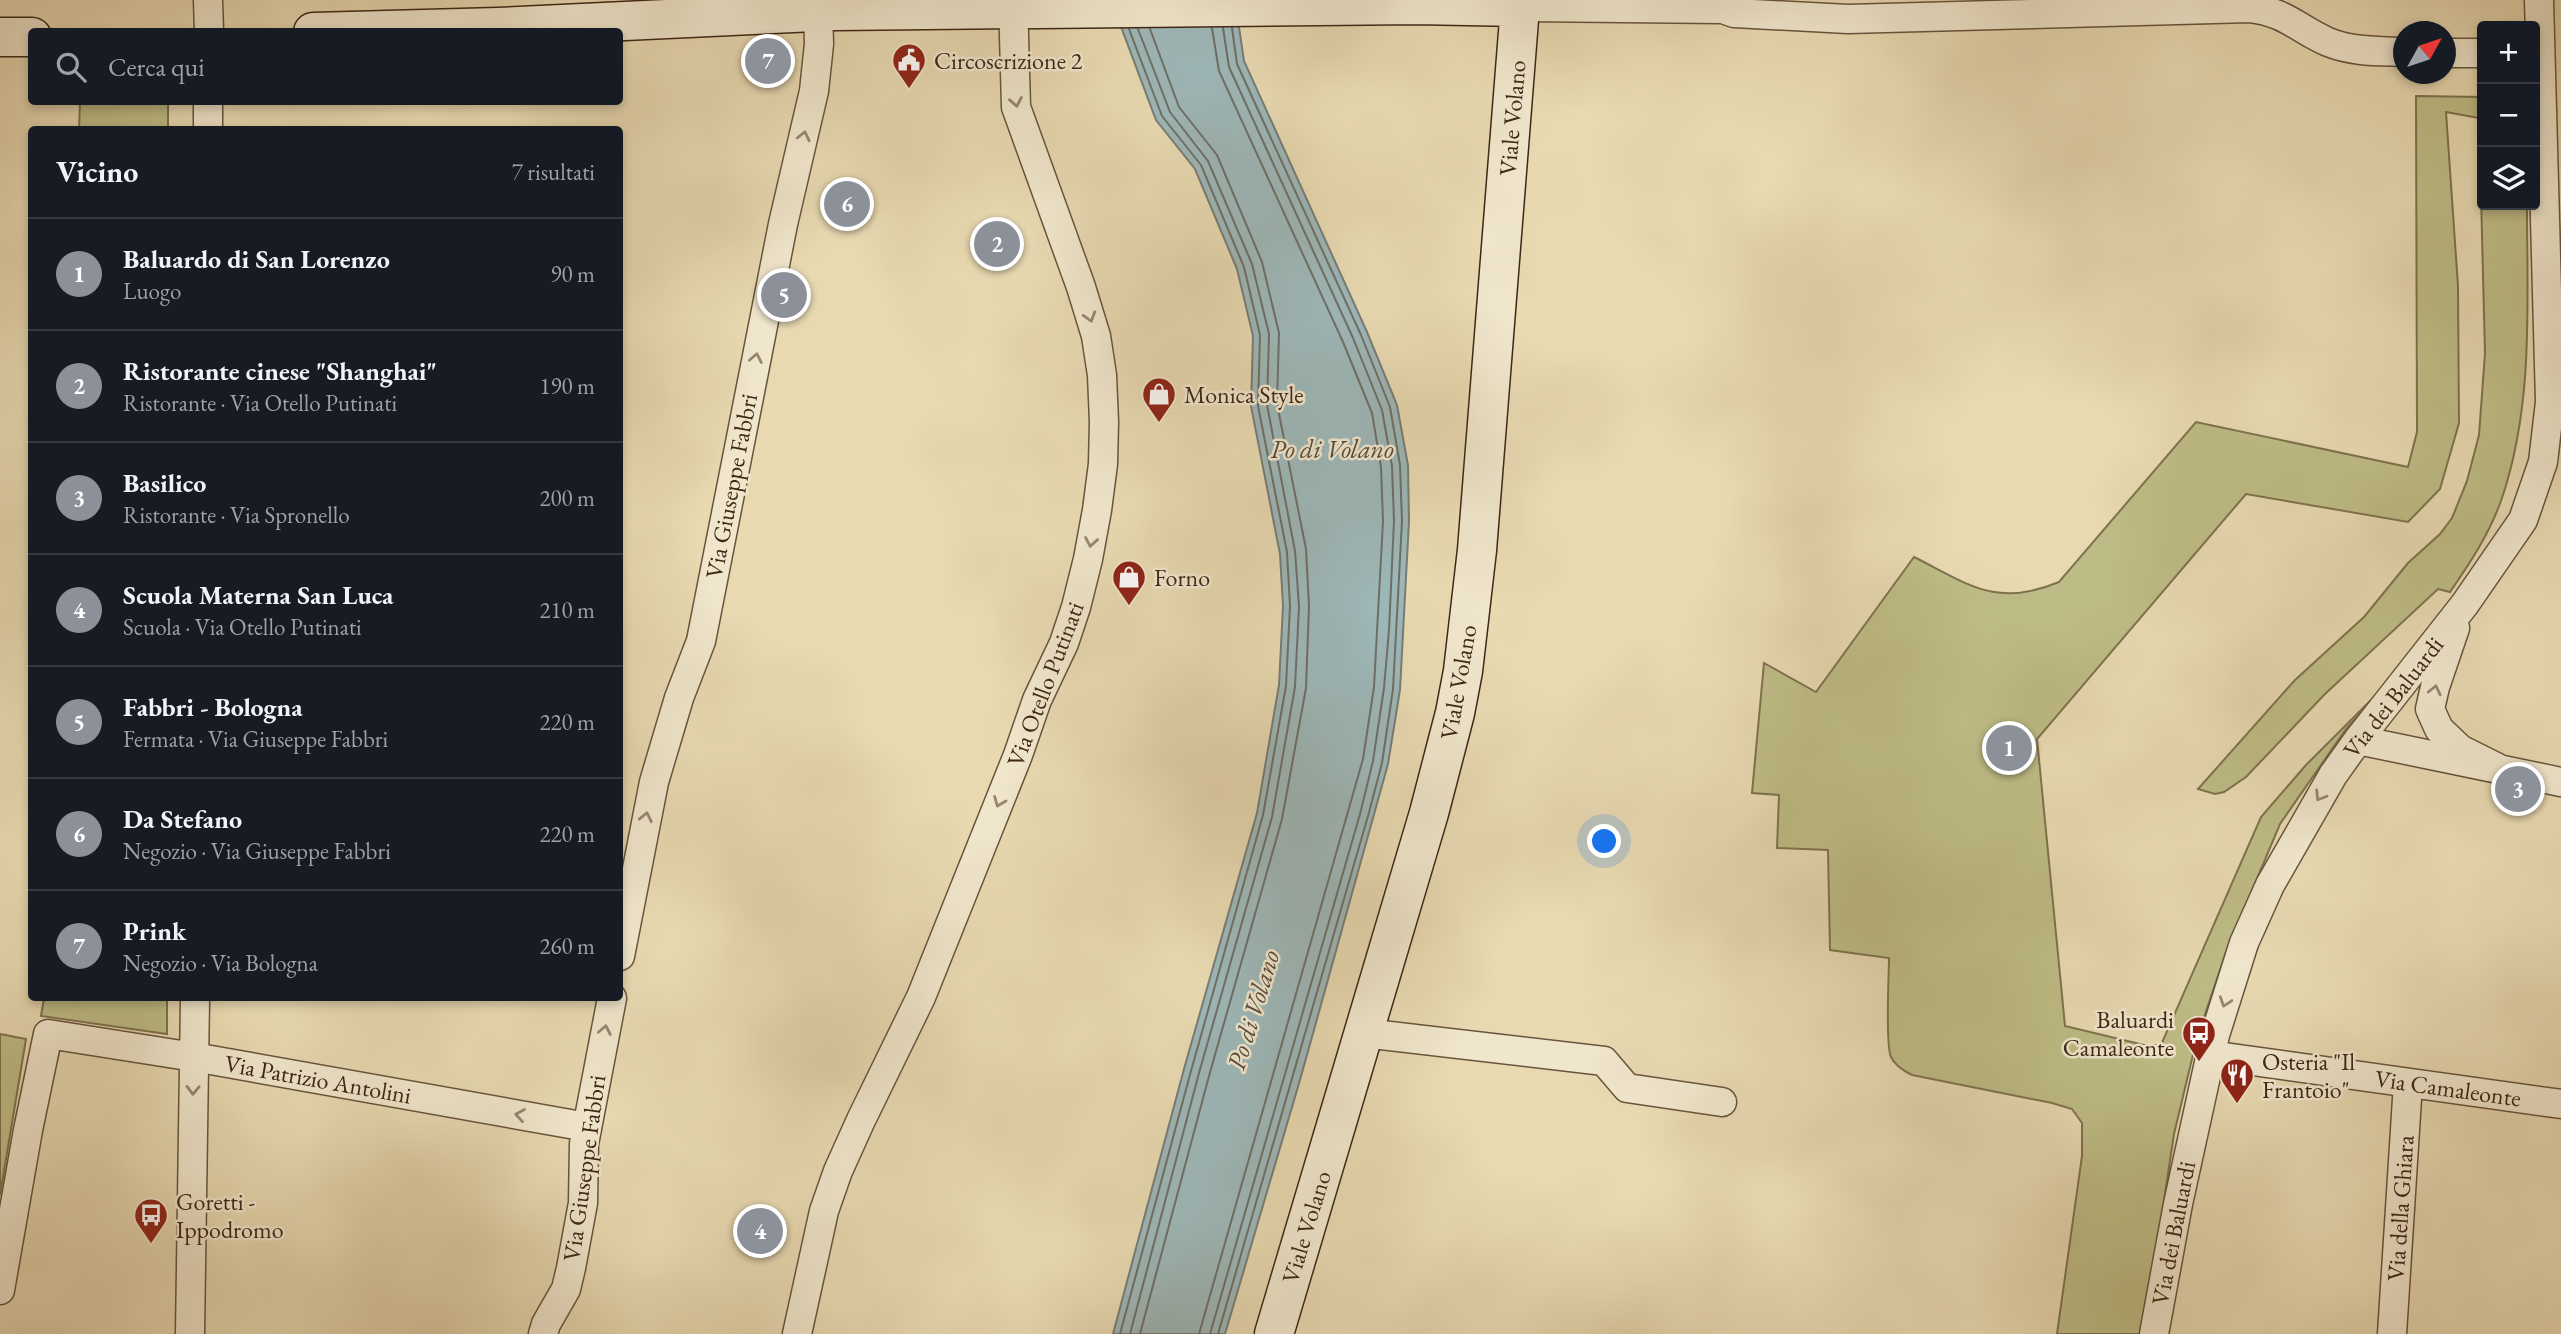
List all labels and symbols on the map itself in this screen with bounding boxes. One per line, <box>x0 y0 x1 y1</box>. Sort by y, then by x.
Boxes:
north arrow <box>2393 21 2456 84</box>
pin: 7 <box>745 35 791 87</box>
public building icon: Circoscrizione 2 <box>890 41 928 90</box>
place label: Circoscrizione 2 <box>934 45 1083 76</box>
street label: Viale Volano <box>1491 59 1533 177</box>
one-way arrow <box>1008 96 1023 108</box>
one-way arrow <box>796 130 811 142</box>
pin: 6 <box>824 178 870 230</box>
pin: 2 <box>974 218 1020 270</box>
pin: 5 <box>761 269 807 321</box>
one-way arrow <box>1082 311 1097 323</box>
one-way arrow <box>748 352 763 364</box>
shop icon: Monica Style <box>1140 375 1178 424</box>
place label: Monica Style <box>1184 379 1304 410</box>
street label: Via Giuseppe Fabbri <box>698 391 764 581</box>
water label: Po di Volano <box>1270 432 1394 466</box>
one-way arrow <box>1084 536 1099 548</box>
shop icon: Forno <box>1110 558 1148 607</box>
place label: Forno <box>1154 562 1210 593</box>
street label: Via Otello Putinati <box>999 597 1091 771</box>
street label: Viale Volano <box>1433 622 1483 742</box>
street label: Via dei Baluardi <box>2336 630 2450 764</box>
one-way arrow <box>2427 684 2441 696</box>
pin: 1 <box>1986 722 2032 774</box>
pin: 3 <box>2495 763 2541 815</box>
one-way arrow <box>2315 789 2328 802</box>
one-way arrow <box>994 796 1008 808</box>
one-way arrow <box>637 811 652 823</box>
your location <box>1587 824 1621 858</box>
water label: Po di Volano <box>1219 946 1287 1074</box>
one-way arrow <box>2219 995 2233 1008</box>
place label: Baluardi Camaleonte <box>2063 1004 2174 1063</box>
bus stop icon: Baluardi Camaleonte <box>2180 1014 2218 1063</box>
one-way arrow <box>597 1024 612 1036</box>
place label: Osteria "Il Frantoio" <box>2262 1046 2355 1105</box>
street label: Via Patrizio Antolini <box>222 1047 414 1111</box>
restaurant icon: Osteria "Il Frantoio" <box>2218 1056 2256 1105</box>
street label: Via Camaleonte <box>2373 1062 2523 1114</box>
street label: Via Giuseppe Fabbri <box>556 1073 612 1263</box>
one-way arrow <box>185 1085 201 1096</box>
one-way arrow <box>514 1108 526 1123</box>
street label: Via della Ghiara <box>2379 1134 2421 1282</box>
street label: Via dei Baluardi <box>2144 1158 2202 1308</box>
street label: Viale Volano <box>1274 1167 1338 1287</box>
place label: Goretti - Ippodromo <box>176 1186 284 1245</box>
bus stop icon: Goretti - Ippodromo <box>132 1196 170 1245</box>
pin: 4 <box>737 1205 783 1257</box>

